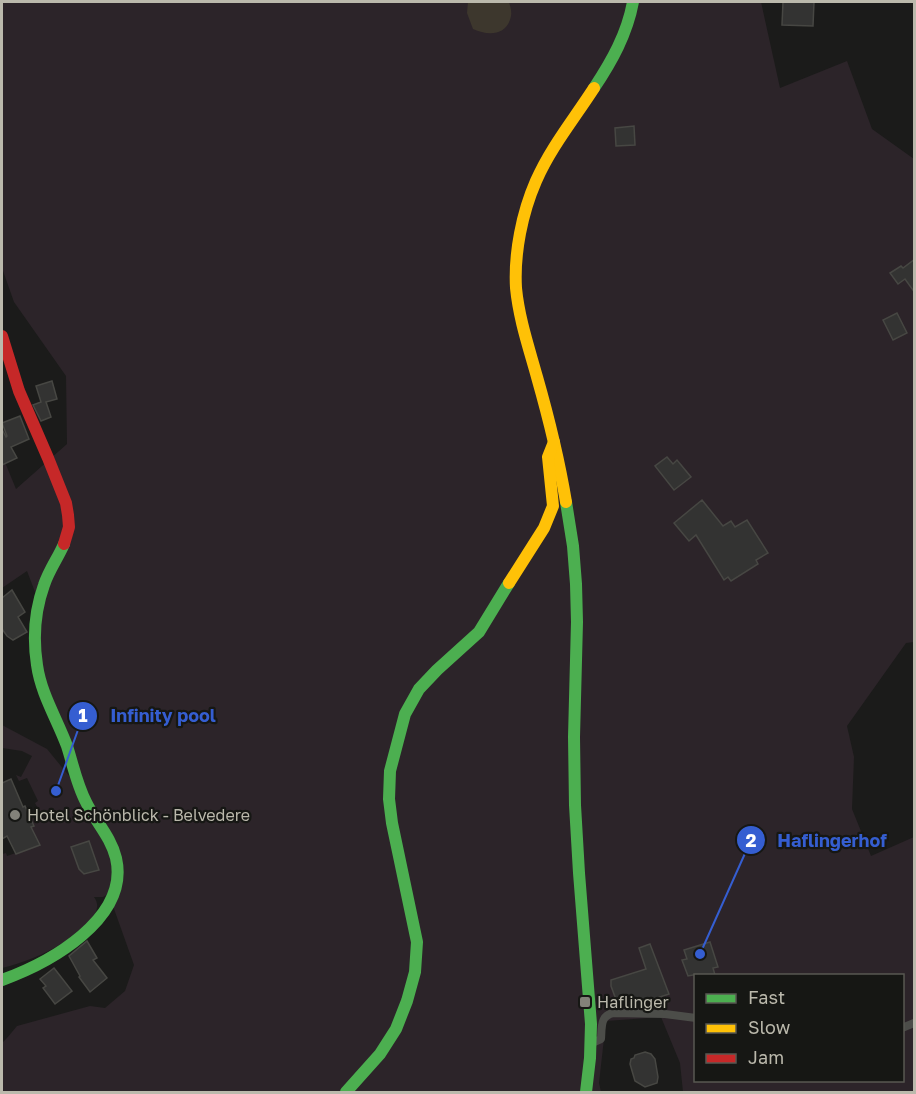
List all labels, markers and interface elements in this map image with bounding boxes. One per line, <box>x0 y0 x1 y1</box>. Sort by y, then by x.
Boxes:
callout: Infinity pool <box>68 698 228 734</box>
text: 1 <box>78 704 88 726</box>
text: Infinity pool <box>110 704 216 726</box>
place label: Hotel Schönblick - Belvedere <box>27 805 250 825</box>
marker: Hotel Schönblick - Belvedere <box>8 808 22 822</box>
callout: Haflingerhof <box>736 822 899 858</box>
text: 2 <box>746 829 757 851</box>
text: Haflingerhof <box>777 829 887 851</box>
legend <box>694 974 904 1082</box>
text: Fast <box>748 986 785 1008</box>
place label: Haflinger <box>597 992 669 1012</box>
marker: Haflinger <box>578 995 592 1009</box>
text: Slow <box>748 1016 791 1038</box>
text: Jam <box>748 1046 784 1068</box>

